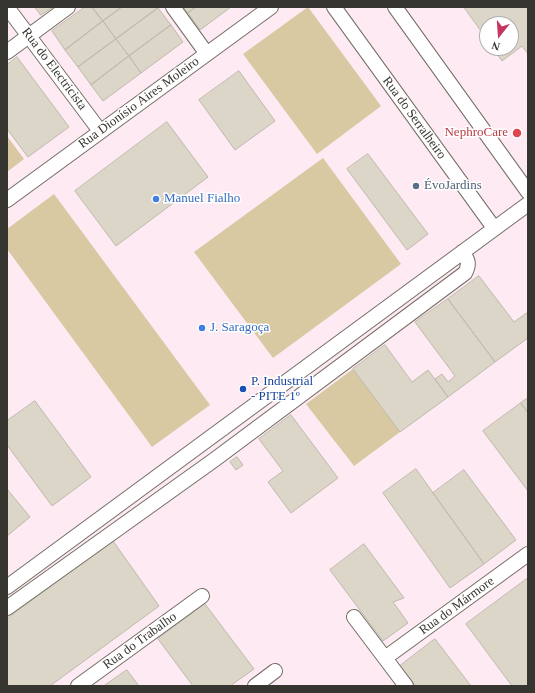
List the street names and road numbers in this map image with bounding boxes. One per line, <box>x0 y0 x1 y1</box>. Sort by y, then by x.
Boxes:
street label: Rua do Electricista <box>18 25 90 113</box>
street label: Rua Dionísio Aires Moleiro <box>76 54 202 152</box>
street label: Rua do Serralheiro <box>379 74 449 162</box>
street label: Rua do Mármore <box>416 574 498 638</box>
street label: Rua do Trabalho <box>100 609 180 673</box>

